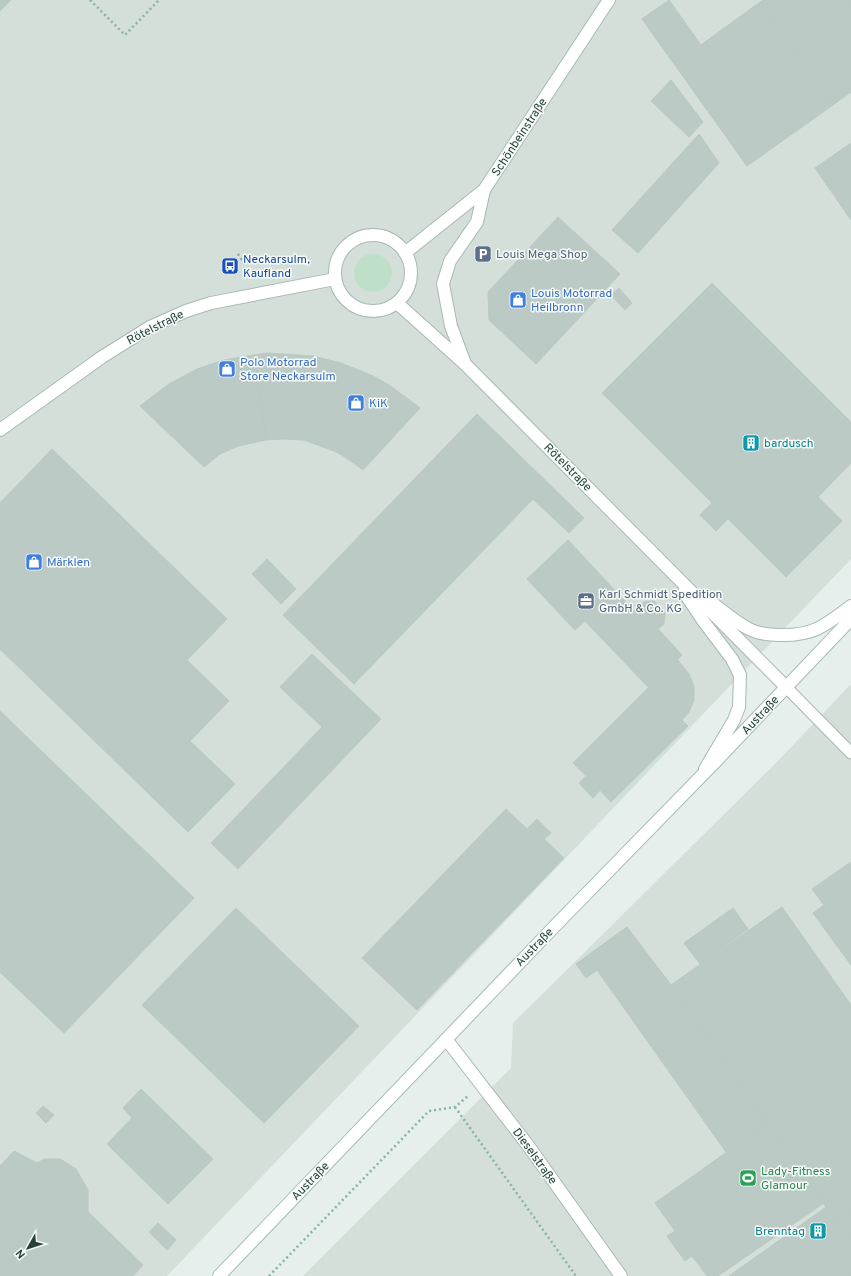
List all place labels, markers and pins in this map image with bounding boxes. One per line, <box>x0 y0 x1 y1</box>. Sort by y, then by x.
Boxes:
parking icon: Louis Mega Shop <box>473 244 493 264</box>
place label: Louis Mega Shop <box>496 247 588 263</box>
place label: Neckarsulm, Kaufland <box>243 252 310 282</box>
bus stop icon: Neckarsulm, Kaufland <box>220 256 240 276</box>
place label: Louis Motorrad Heilbronn <box>531 286 612 316</box>
shop icon: Louis Motorrad Heilbronn <box>508 290 528 310</box>
place label: Polo Motorrad Store Neckarsulm <box>240 355 336 385</box>
shop icon: Polo Motorrad Store Neckarsulm <box>217 359 237 379</box>
shop icon: KiK <box>346 393 366 413</box>
place label: KiK <box>369 396 388 412</box>
building icon: bardusch <box>741 433 761 453</box>
place label: bardusch <box>764 436 814 452</box>
shop icon: Märklen <box>24 552 44 572</box>
place label: Märklen <box>47 555 90 571</box>
place label: Karl Schmidt Spedition GmbH & Co. KG <box>599 587 722 617</box>
office icon: Karl Schmidt Spedition GmbH & Co. KG <box>576 591 596 611</box>
place label: Lady-Fitness Glamour <box>761 1164 830 1194</box>
sports icon: Lady-Fitness Glamour <box>738 1168 758 1188</box>
building icon: Brenntag <box>808 1221 828 1241</box>
place label: Brenntag <box>755 1224 805 1240</box>

